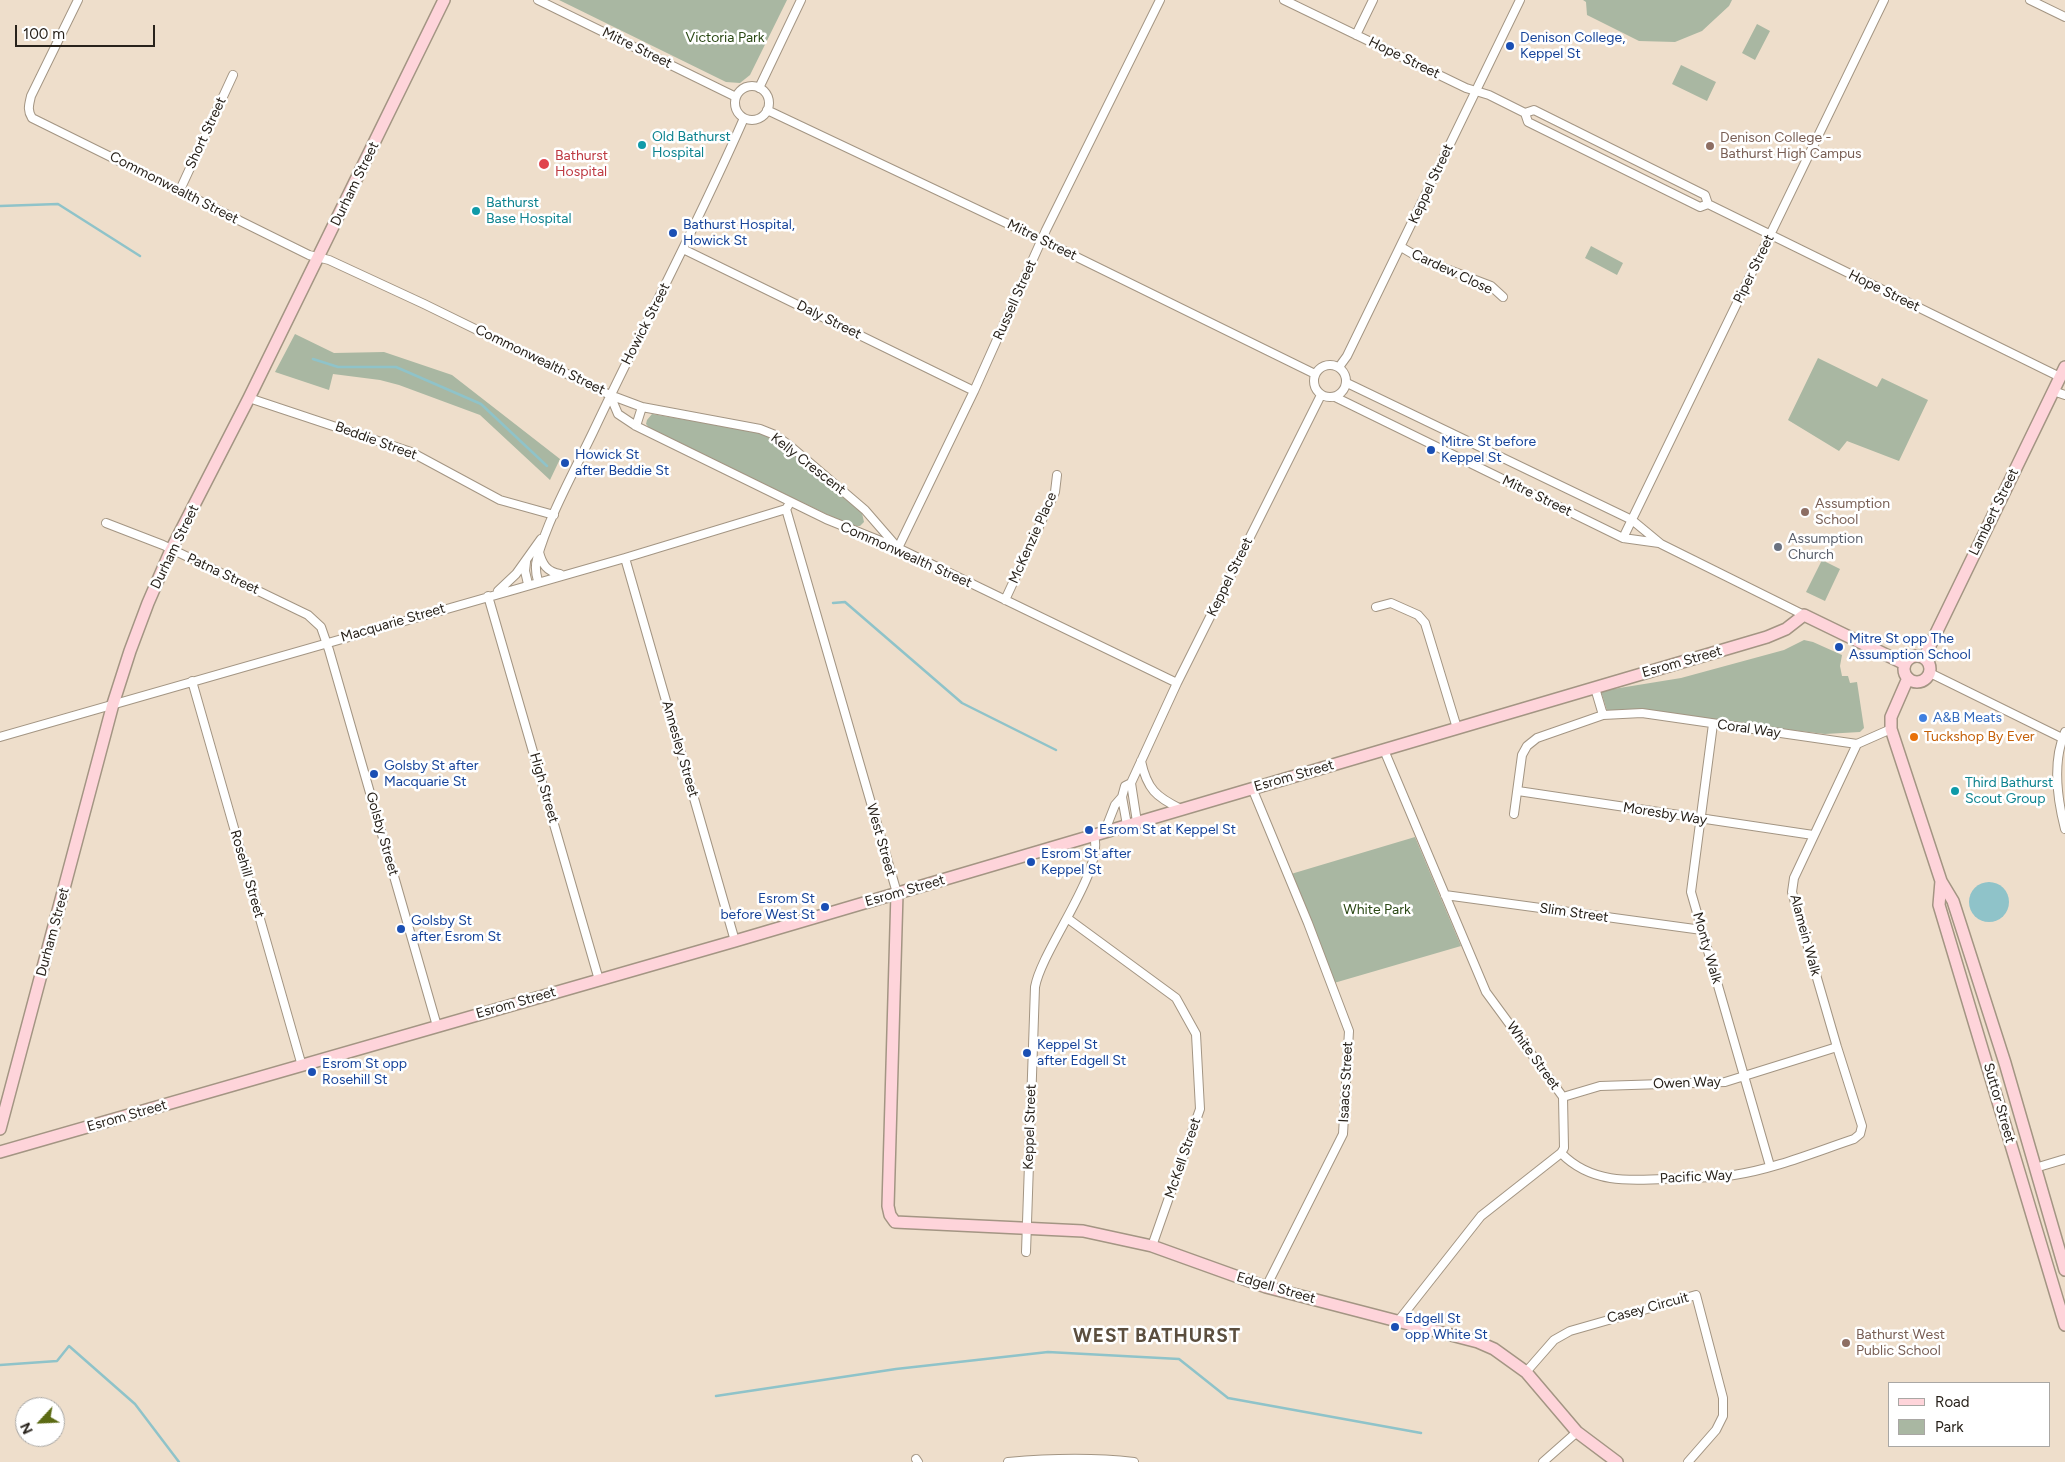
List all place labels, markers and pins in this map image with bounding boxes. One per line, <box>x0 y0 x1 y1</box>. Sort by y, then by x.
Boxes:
place label: Denison College, Keppel St <box>1520 30 1625 62</box>
marker: Denison College, Keppel St <box>1504 40 1516 52</box>
place label: Old Bathurst Hospital <box>652 129 731 162</box>
place label: Denison College - Bathurst High Campus <box>1720 130 1862 162</box>
marker: Old Bathurst Hospital <box>636 139 648 151</box>
marker: Denison College - Bathurst High Campus <box>1704 140 1716 152</box>
place label: Bathurst Hospital <box>555 148 608 180</box>
marker: Bathurst Hospital <box>537 157 551 171</box>
place label: Bathurst Base Hospital <box>486 195 571 228</box>
marker: Bathurst Base Hospital <box>470 205 482 217</box>
place label: Bathurst Hospital, Howick St <box>683 217 795 250</box>
marker: Bathurst Hospital, Howick St <box>667 227 679 239</box>
place label: Mitre St before Keppel St <box>1441 434 1536 467</box>
marker: Mitre St before Keppel St <box>1425 444 1437 456</box>
place label: Howick St after Beddie St <box>575 447 669 480</box>
marker: Howick St after Beddie St <box>559 457 571 469</box>
place label: Assumption School <box>1815 496 1890 528</box>
marker: Assumption School <box>1799 506 1811 518</box>
place label: Assumption Church <box>1788 531 1863 564</box>
marker: Assumption Church <box>1772 541 1784 553</box>
place label: Mitre St opp The Assumption School <box>1849 631 1971 664</box>
marker: Mitre St opp The Assumption School <box>1833 641 1845 653</box>
place label: A&B Meats <box>1933 710 2002 726</box>
marker: A&B Meats <box>1917 712 1929 724</box>
place label: Tuckshop By Ever <box>1924 729 2035 745</box>
marker: Tuckshop By Ever <box>1908 731 1920 743</box>
place label: Golsby St after Macquarie St <box>384 758 478 790</box>
marker: Golsby St after Macquarie St <box>368 768 380 780</box>
place label: Third Bathurst Scout Group <box>1965 775 2053 808</box>
marker: Third Bathurst Scout Group <box>1949 785 1961 797</box>
place label: Esrom St at Keppel St <box>1099 822 1236 838</box>
marker: Esrom St at Keppel St <box>1083 824 1095 836</box>
place label: Esrom St after Keppel St <box>1041 846 1131 879</box>
marker: Esrom St after Keppel St <box>1025 856 1037 868</box>
place label: Esrom St before West St <box>720 891 815 924</box>
marker: Esrom St before West St <box>819 901 831 913</box>
place label: Golsby St after Esrom St <box>411 913 501 946</box>
marker: Golsby St after Esrom St <box>395 923 407 935</box>
place label: Keppel St after Edgell St <box>1037 1037 1126 1070</box>
marker: Keppel St after Edgell St <box>1021 1047 1033 1059</box>
place label: Esrom St opp Rosehill St <box>322 1056 407 1088</box>
marker: Esrom St opp Rosehill St <box>306 1066 318 1078</box>
place label: Edgell St opp White St <box>1405 1311 1488 1344</box>
marker: Edgell St opp White St <box>1389 1321 1401 1333</box>
place label: Bathurst West Public School <box>1856 1327 1945 1360</box>
marker: Bathurst West Public School <box>1840 1337 1852 1349</box>

